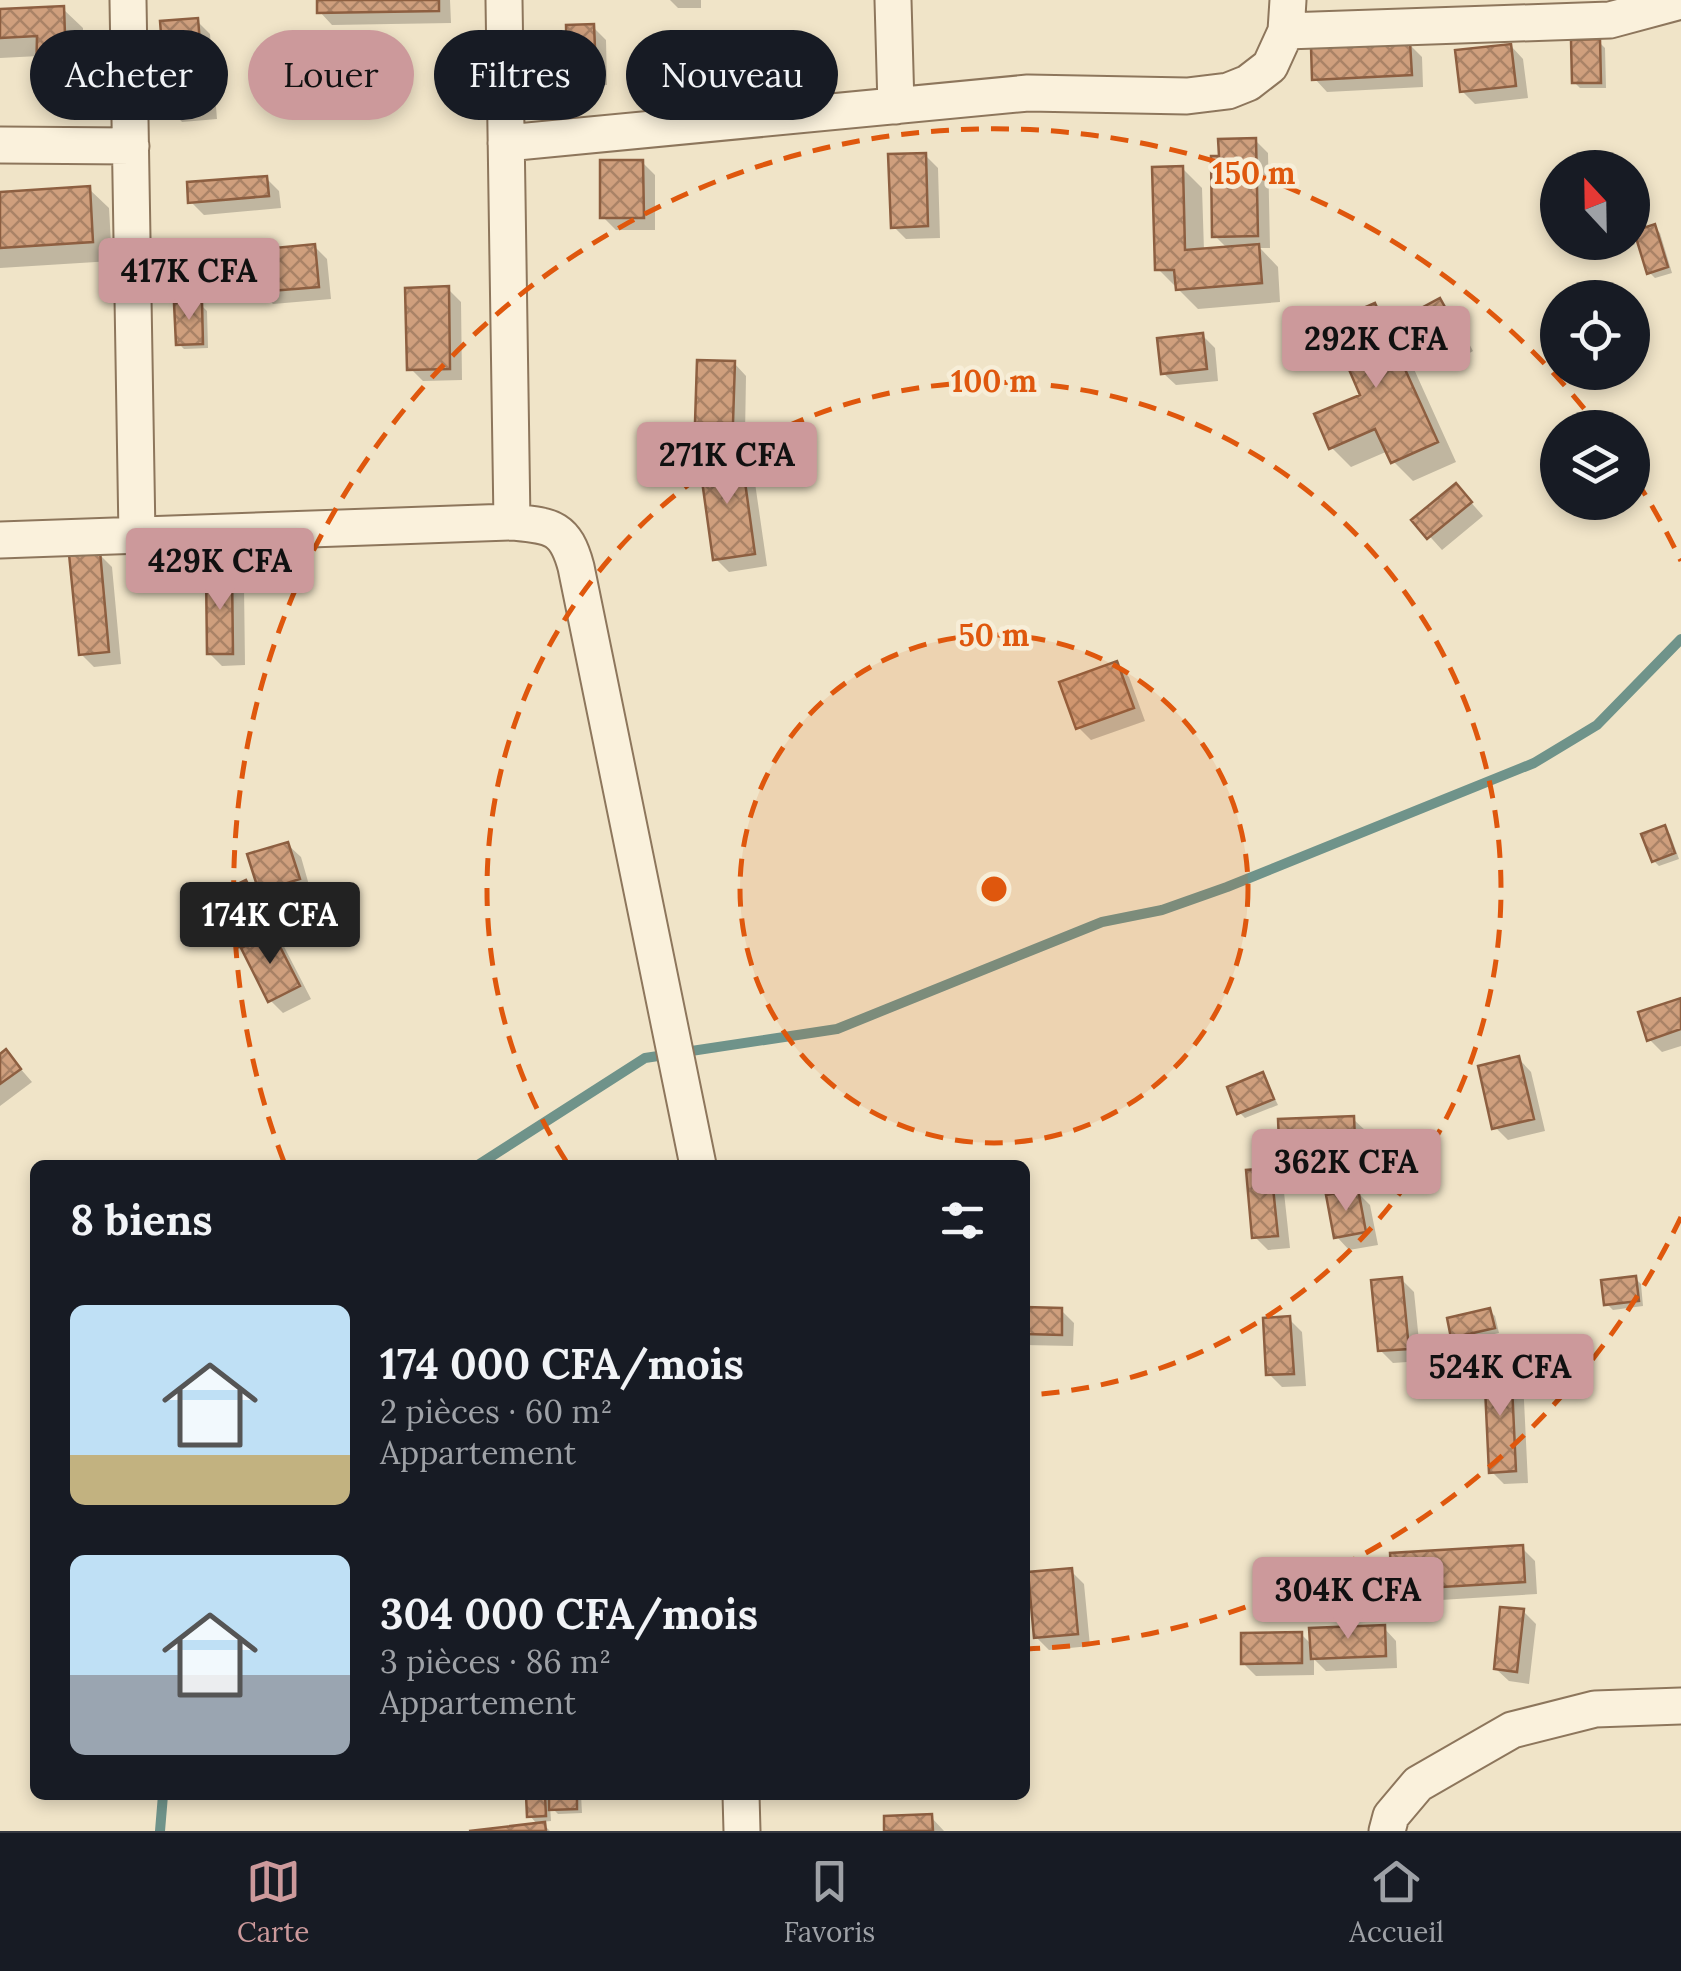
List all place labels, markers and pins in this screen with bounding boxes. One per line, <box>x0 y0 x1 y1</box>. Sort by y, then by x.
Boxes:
pin: 417K CFA <box>86 238 292 323</box>
pin: 292K CFA <box>1273 306 1479 391</box>
pin: 271K CFA <box>624 422 830 507</box>
pin: 429K CFA <box>117 528 323 613</box>
centre of rings <box>976 871 1012 907</box>
pin: 174K CFA <box>167 882 373 967</box>
pin: 362K CFA <box>1243 1129 1449 1214</box>
pin: 524K CFA <box>1397 1334 1603 1419</box>
pin: 304K CFA <box>1245 1557 1451 1642</box>

